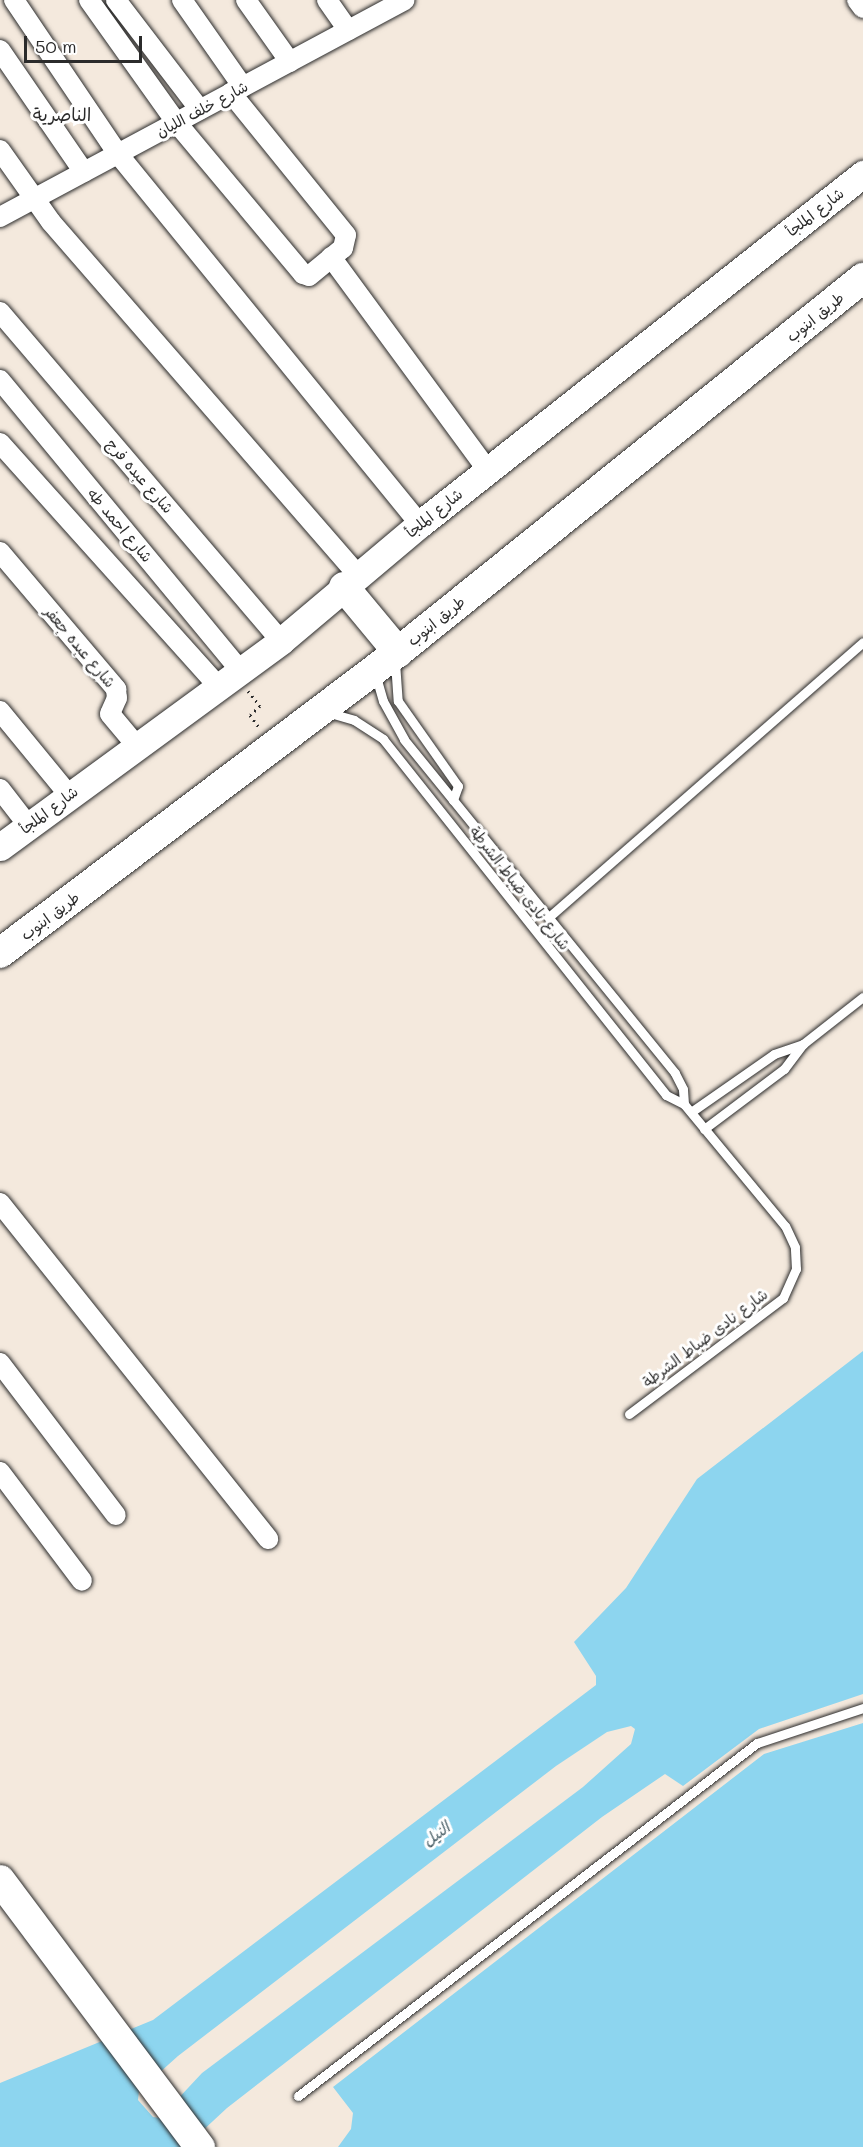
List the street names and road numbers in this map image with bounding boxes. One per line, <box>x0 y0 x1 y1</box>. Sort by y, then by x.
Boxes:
street label: شارع خلف الليان <box>153 77 251 141</box>
street label: شارع الملجأ <box>783 184 847 240</box>
street label: طريق ابنوب <box>783 288 847 346</box>
street label: شارع عبده فرج <box>103 435 177 517</box>
street label: شارع احمد طه <box>84 484 156 566</box>
street label: شارع الملجأ <box>402 485 466 541</box>
street label: طريق ابنوب <box>404 592 468 650</box>
street label: شارع عبده جعفر <box>41 603 119 691</box>
street label: شارع الملجأ <box>16 782 82 838</box>
street label: شارع نادى ضباط الشرطة <box>466 823 574 953</box>
street label: طريق ابنوب <box>17 888 83 944</box>
street label: شارع نادى ضباط الشرطة <box>639 1285 771 1391</box>

